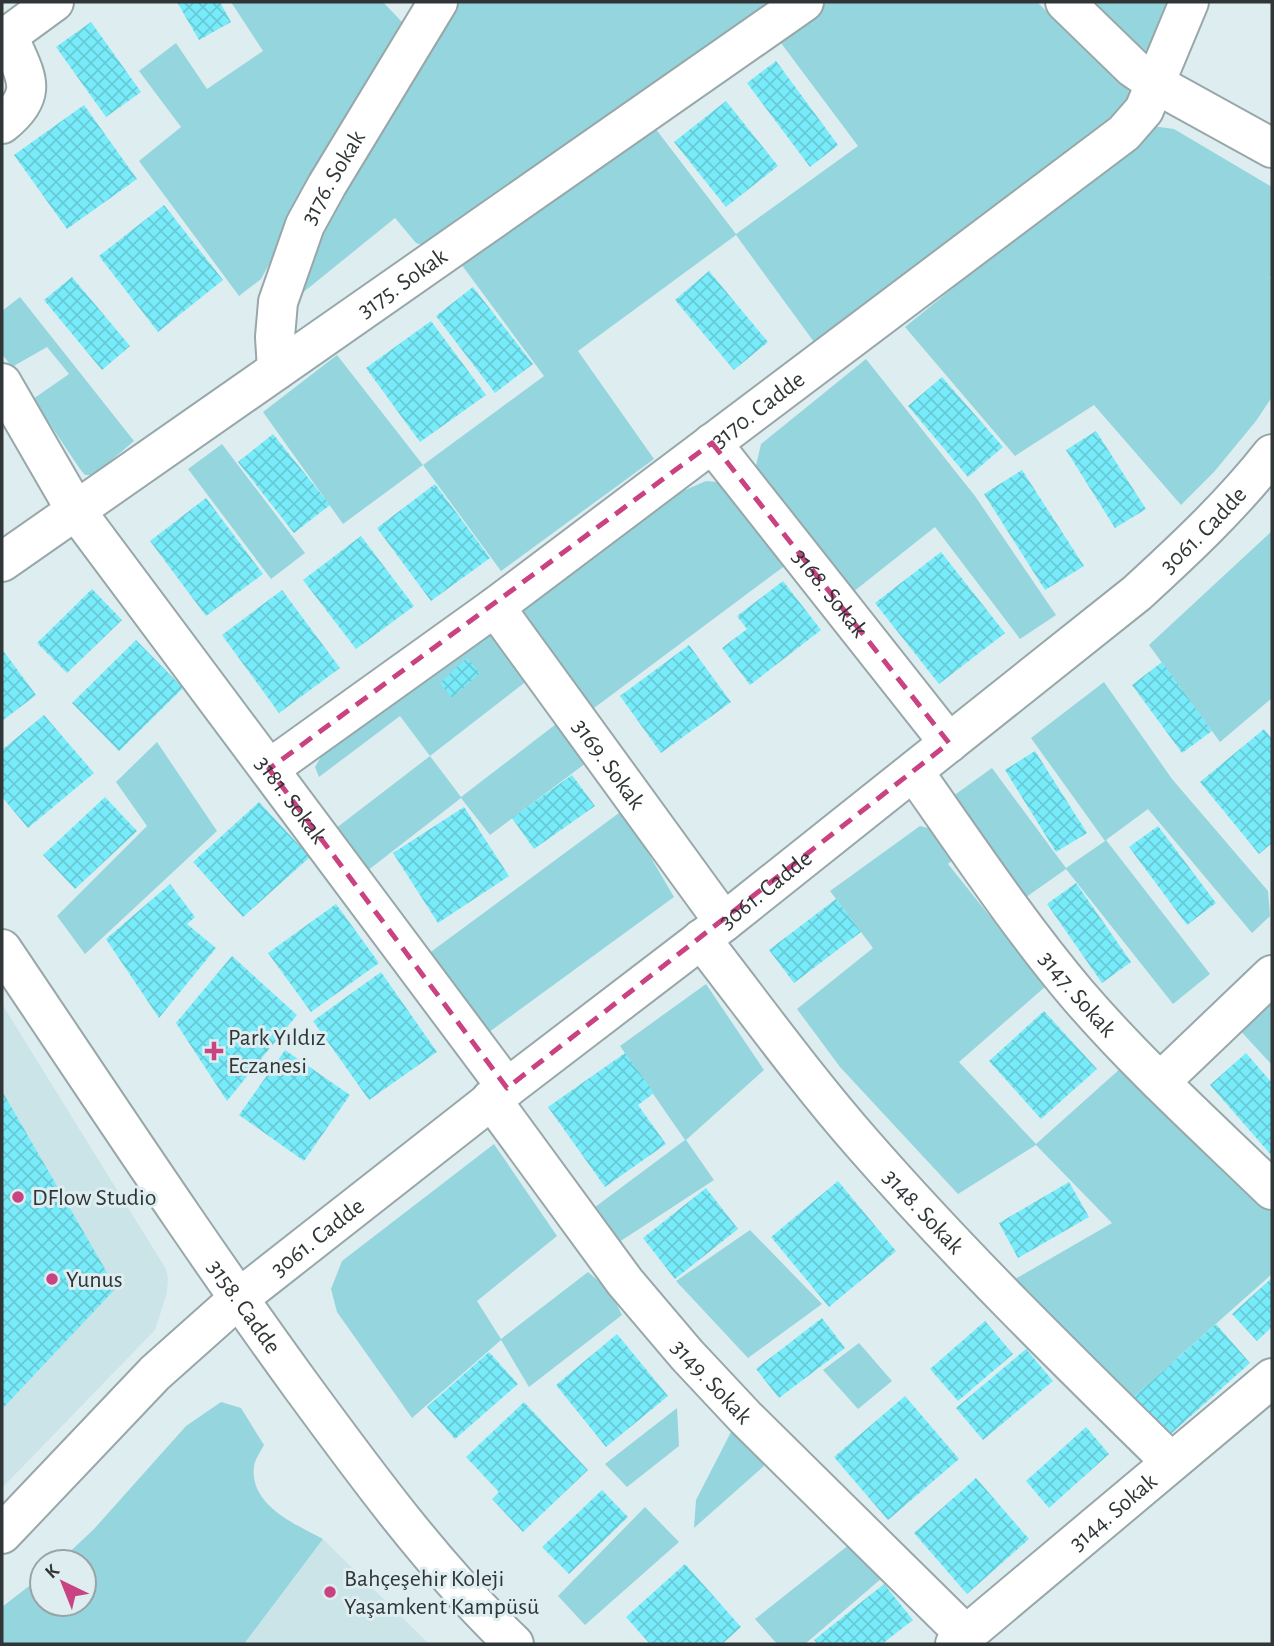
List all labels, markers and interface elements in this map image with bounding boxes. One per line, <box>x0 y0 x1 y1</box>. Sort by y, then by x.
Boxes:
street label: 3176. Sokak <box>297 127 370 228</box>
street label: 3175. Sokak <box>354 244 452 323</box>
street label: 3170. Cadde <box>707 367 809 452</box>
street label: 3061. Cadde <box>1156 482 1251 578</box>
street label: 3168. Sokak <box>788 545 872 642</box>
street label: 3169. Sokak <box>568 715 649 814</box>
street label: 3181. Sokak <box>250 752 331 848</box>
street label: 3061. Cadde <box>715 846 817 934</box>
street label: 3147. Sokak <box>1034 947 1120 1042</box>
place label: Park Yıldız Eczanesi <box>228 1026 326 1078</box>
marker: Park Yıldız Eczanesi <box>206 1043 222 1059</box>
street label: 3148. Sokak <box>878 1165 968 1259</box>
place label: DFlow Studio <box>32 1186 157 1210</box>
marker: DFlow Studio <box>10 1189 26 1205</box>
street label: 3061. Cadde <box>267 1194 369 1281</box>
street label: 3158. Cadde <box>203 1256 285 1358</box>
place label: Yunus <box>66 1268 123 1292</box>
marker: Yunus <box>44 1271 60 1287</box>
street label: 3149. Sokak <box>666 1335 756 1429</box>
street label: 3144. Sokak <box>1065 1469 1162 1556</box>
north arrow <box>28 1548 98 1618</box>
text: K <box>42 1560 64 1582</box>
place label: Bahçeşehir Koleji Yaşamkent Kampüsü <box>344 1567 539 1619</box>
marker: Bahçeşehir Koleji Yaşamkent Kampüsü <box>322 1584 338 1600</box>

